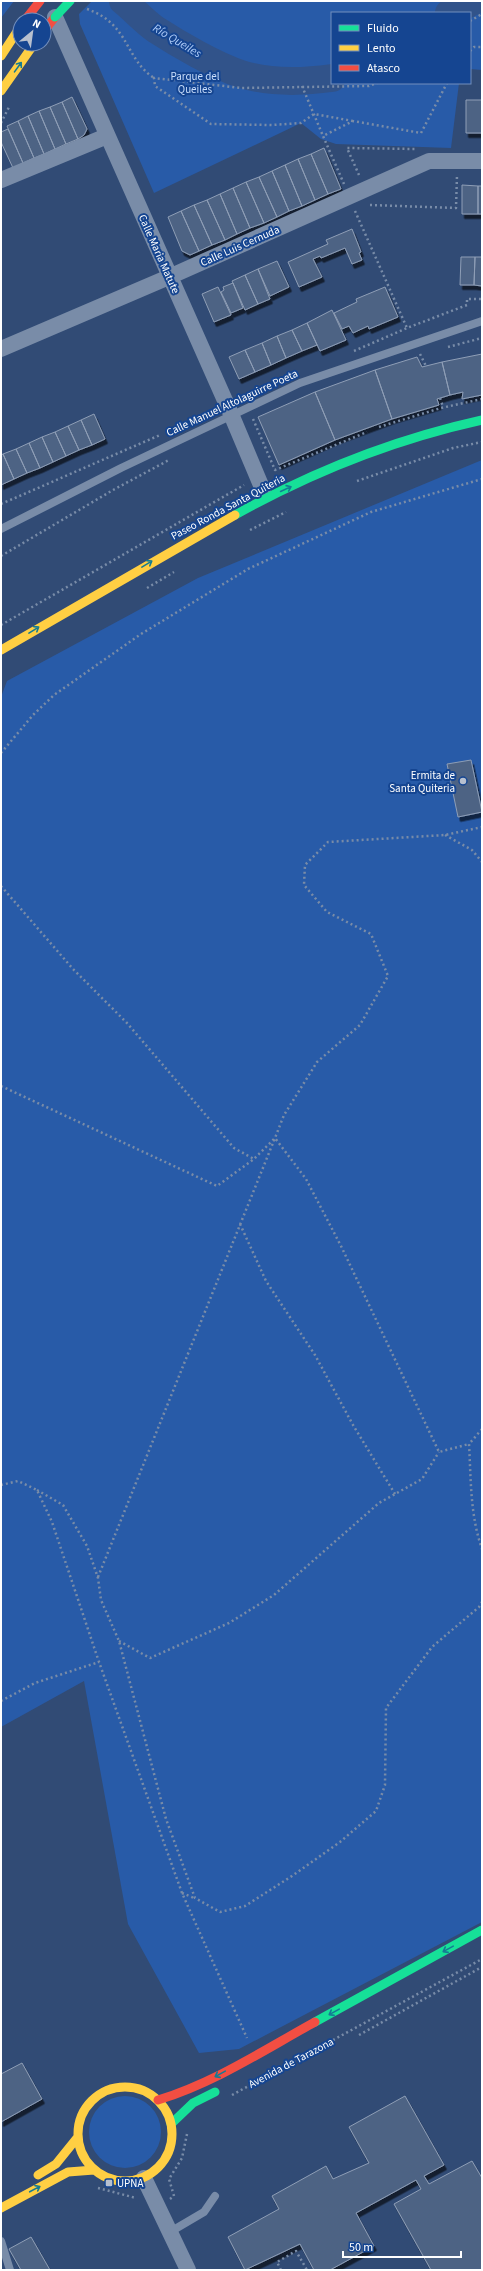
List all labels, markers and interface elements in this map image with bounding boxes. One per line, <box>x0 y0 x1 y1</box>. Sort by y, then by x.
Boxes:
north arrow <box>12 12 52 52</box>
legend <box>331 12 471 84</box>
text: N <box>30 15 43 32</box>
water label: Río Queiles <box>149 20 205 62</box>
text: Fluido <box>367 20 399 37</box>
text: Lento <box>367 40 396 57</box>
text: Atasco <box>367 60 400 77</box>
one-way arrow <box>14 62 22 73</box>
park label: Parque del Queiles <box>170 69 220 97</box>
street label: Calle Maria Matute <box>135 212 183 296</box>
street label: Calle Luis Cernuda <box>198 222 282 270</box>
street label: Calle Manuel Altolaguirre Poeta <box>164 366 300 440</box>
street label: Paseo Ronda Santa Quiteria <box>168 471 288 543</box>
one-way arrow <box>279 485 291 492</box>
one-way arrow <box>141 560 153 568</box>
one-way arrow <box>28 625 40 633</box>
place label: Ermita de Santa Quiteria <box>389 768 456 796</box>
marker: Ermita de Santa Quiteria <box>458 776 468 786</box>
one-way arrow <box>442 1946 454 1954</box>
one-way arrow <box>328 2008 340 2016</box>
street label: Avenida de Tarazona <box>246 2034 336 2092</box>
one-way arrow <box>214 2071 226 2079</box>
place label: UPNA <box>117 2176 143 2191</box>
marker: UPNA <box>104 2178 114 2188</box>
one-way arrow <box>29 2185 41 2193</box>
scale bar <box>343 2233 461 2259</box>
text: 50 m <box>349 2239 373 2256</box>

